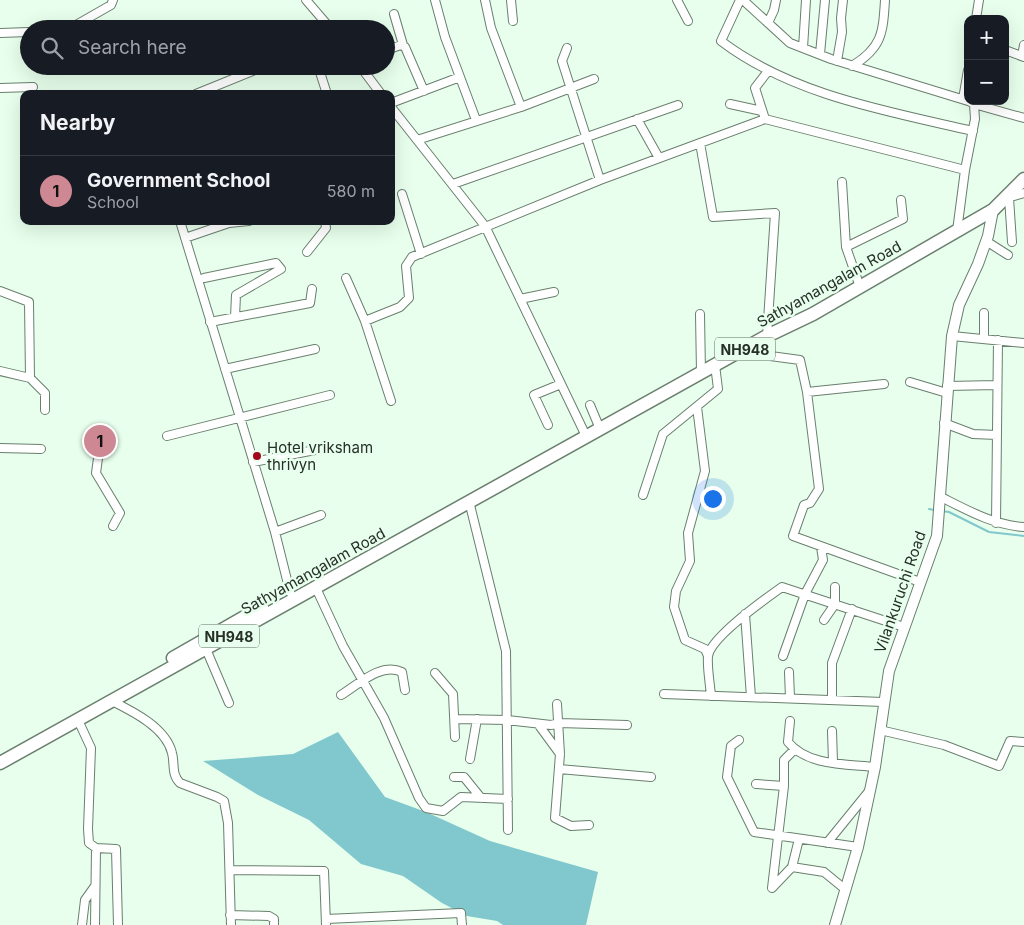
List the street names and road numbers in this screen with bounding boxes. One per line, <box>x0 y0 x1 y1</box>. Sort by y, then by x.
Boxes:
street label: Sathyamangalam Road <box>754 236 904 332</box>
road number: NH948 <box>715 338 775 360</box>
street label: Sathyamangalam Road <box>238 523 388 619</box>
street label: Vilankuruchi Road <box>870 528 930 656</box>
road number: NH948 <box>199 624 259 648</box>

